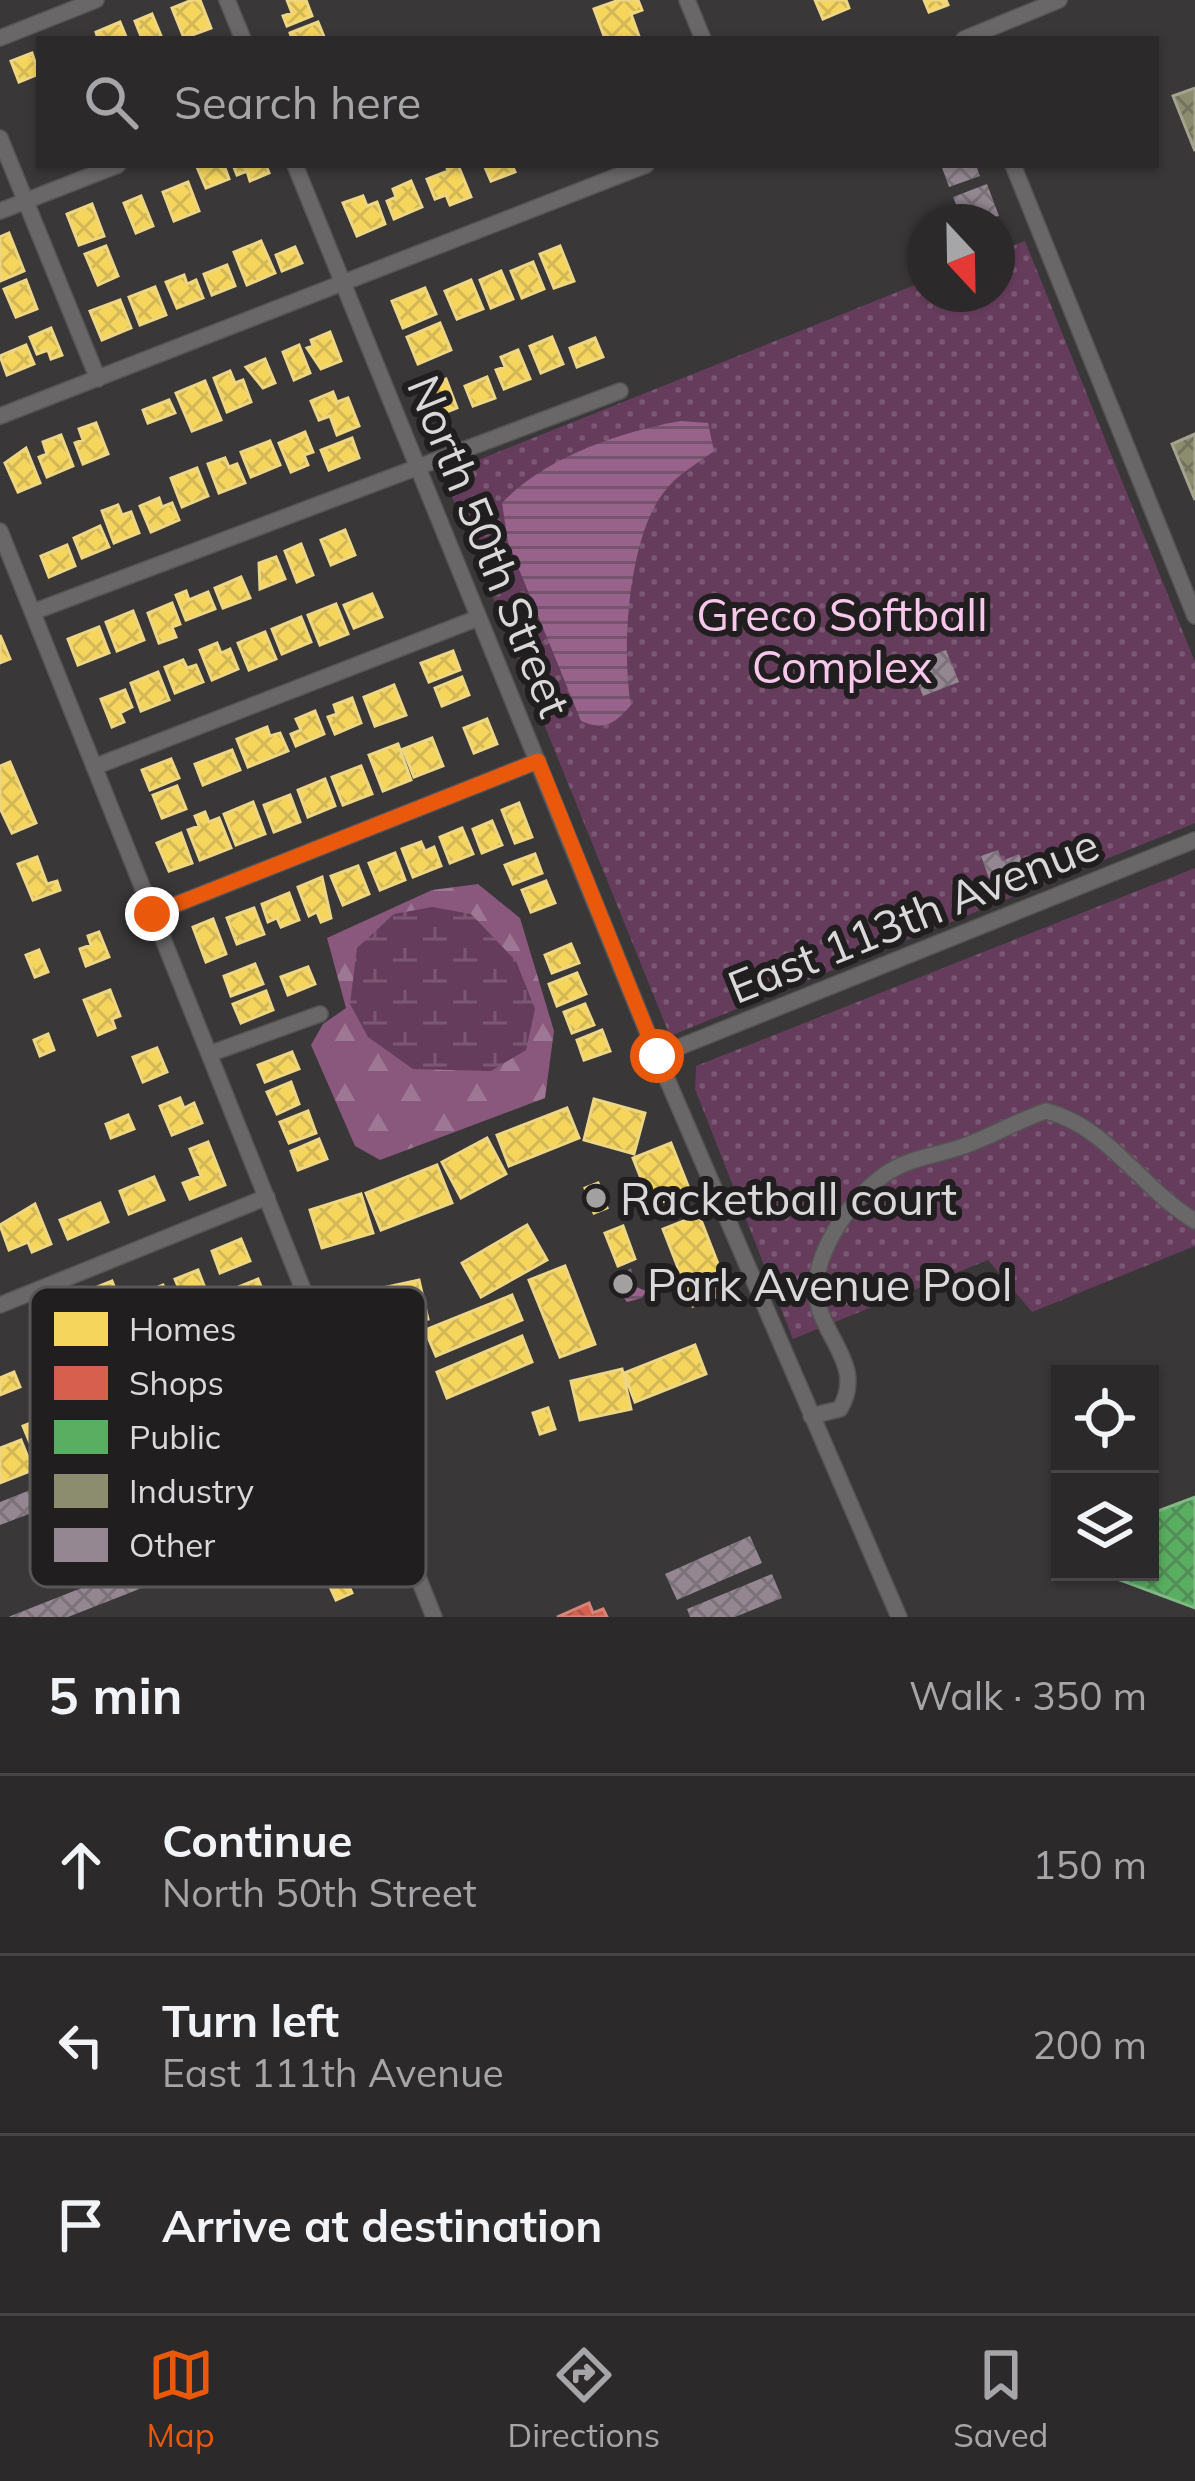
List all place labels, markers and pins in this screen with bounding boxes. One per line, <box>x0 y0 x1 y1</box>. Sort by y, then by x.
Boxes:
place label: Racketball court <box>620 1170 957 1226</box>
marker: Racketball court <box>583 1185 609 1211</box>
place label: Park Avenue Pool <box>647 1256 1012 1312</box>
marker: Park Avenue Pool <box>610 1271 636 1297</box>

